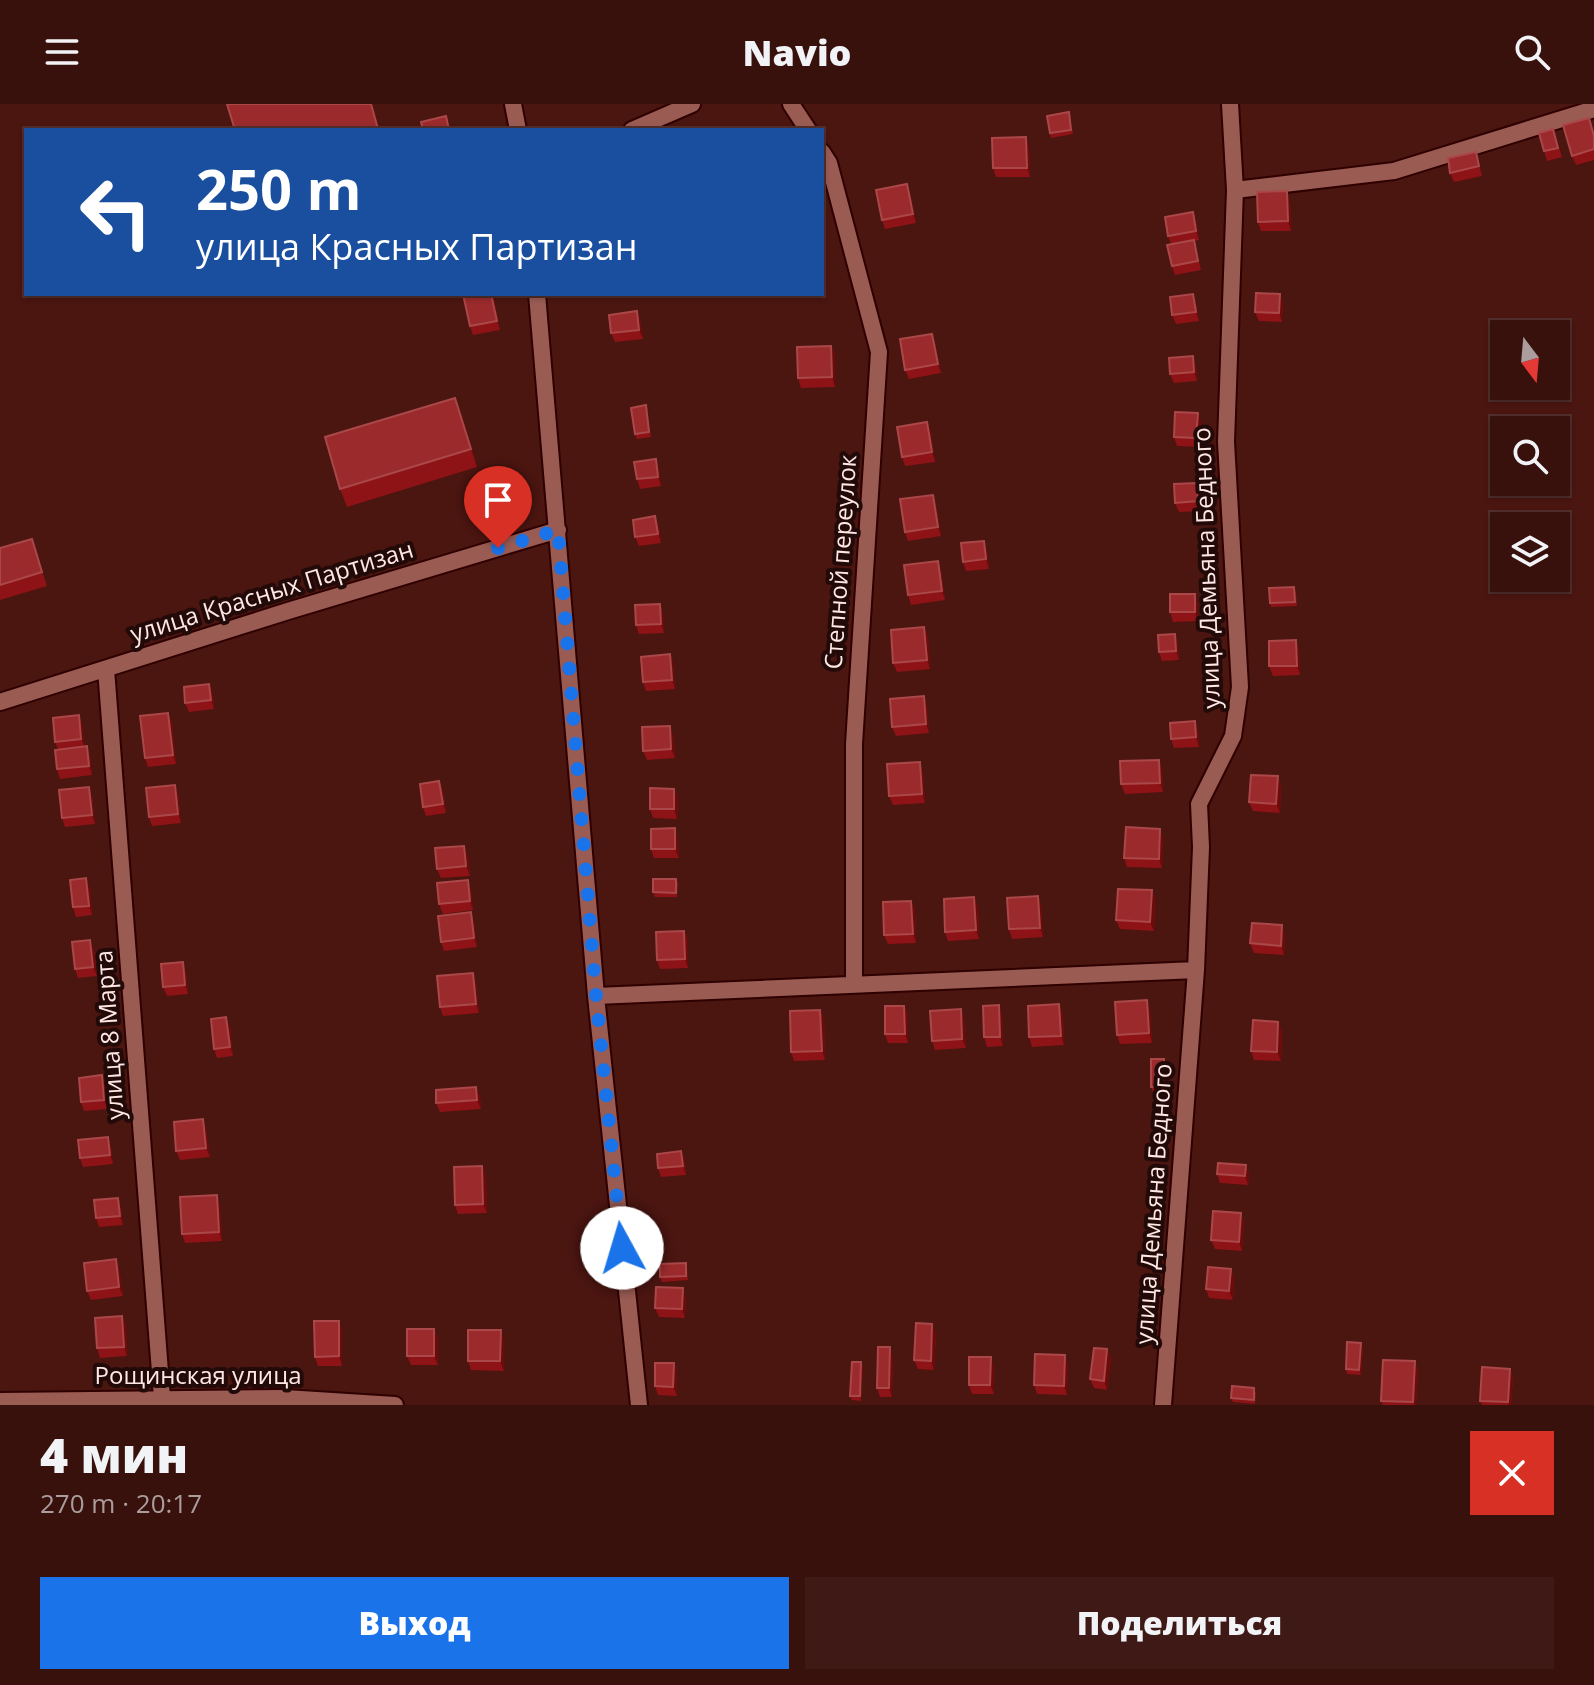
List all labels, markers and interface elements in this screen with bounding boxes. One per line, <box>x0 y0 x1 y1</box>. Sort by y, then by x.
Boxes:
text: Navio <box>742 28 852 77</box>
icon: menu <box>40 30 84 74</box>
icon: search <box>1510 30 1554 74</box>
text: 250 m <box>196 150 362 226</box>
icon: left <box>64 160 168 264</box>
text: улица Красных Партизан <box>196 222 638 271</box>
north arrow <box>1490 320 1570 400</box>
map controls <box>1490 320 1570 592</box>
button: search <box>1490 416 1570 496</box>
street label: улица Демьяна Бедного <box>1184 427 1227 709</box>
street label: Степной переулок <box>816 453 864 670</box>
pin <box>464 466 532 548</box>
icon: arrive <box>476 478 520 522</box>
button: layers <box>1490 512 1570 592</box>
street label: улица Красных Партизан <box>126 532 417 649</box>
street label: улица 8 Марта <box>86 949 131 1121</box>
street label: улица Демьяна Бедного <box>1126 1062 1179 1346</box>
position arrow <box>580 1206 664 1290</box>
street label: Рощинская улица <box>95 1358 302 1391</box>
text: 4 мин <box>40 1422 188 1487</box>
button: close <box>1470 1431 1554 1515</box>
text: 270 m · 20:17 <box>40 1485 202 1521</box>
button: Выход <box>40 1577 789 1669</box>
button: Поделиться <box>805 1577 1554 1669</box>

